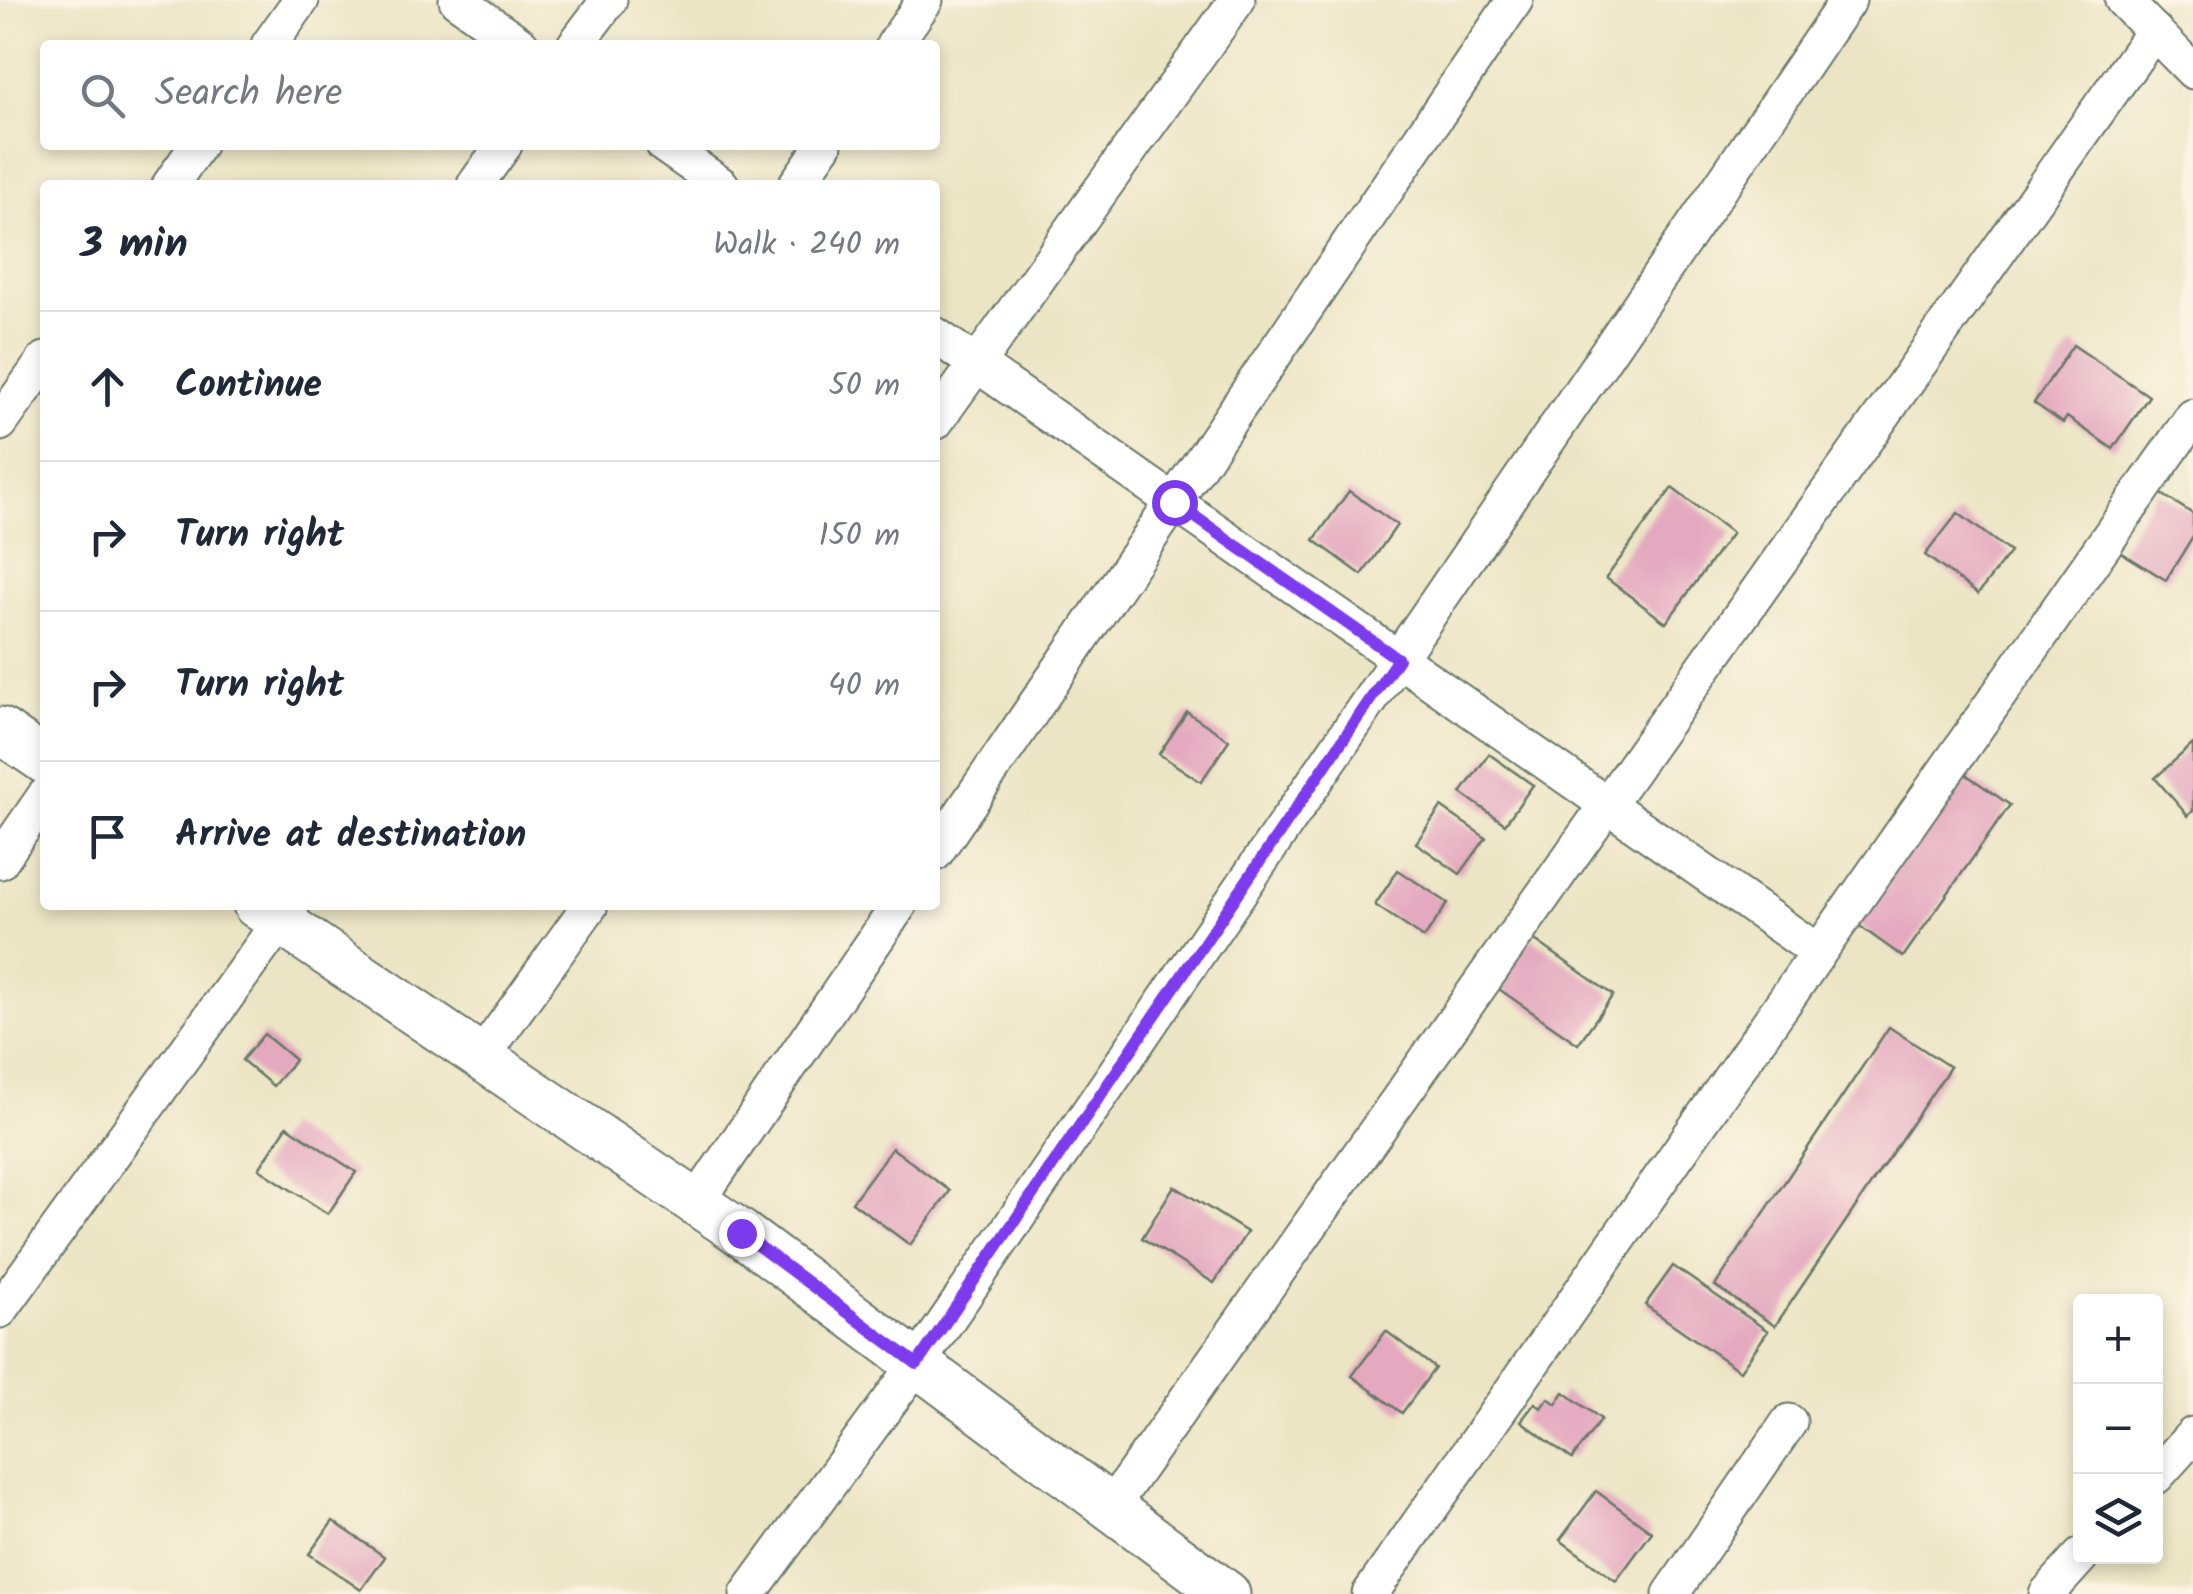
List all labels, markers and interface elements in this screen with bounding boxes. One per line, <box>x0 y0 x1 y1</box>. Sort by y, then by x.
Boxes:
search box <box>40 40 940 150</box>
text: Search here <box>155 65 342 125</box>
icon: search <box>75 68 130 123</box>
text: 3 min <box>80 212 188 279</box>
text: Walk · 240 m <box>713 220 900 271</box>
text: Continue <box>175 356 322 416</box>
icon: ahead <box>80 359 135 414</box>
text: 50 m <box>829 361 900 412</box>
route start <box>1152 480 1198 526</box>
text: Turn right <box>175 506 344 566</box>
icon: right <box>80 509 135 564</box>
text: 150 m <box>818 511 900 562</box>
text: Turn right <box>175 656 344 716</box>
icon: right <box>80 659 135 714</box>
text: 40 m <box>828 661 900 712</box>
text: Arrive at destination <box>175 806 526 866</box>
icon: arrive <box>80 809 135 864</box>
route end <box>719 1211 765 1257</box>
map controls <box>2073 1294 2163 1564</box>
button: + <box>2073 1294 2163 1384</box>
button: − <box>2073 1384 2163 1474</box>
button: layers <box>2073 1474 2163 1564</box>

